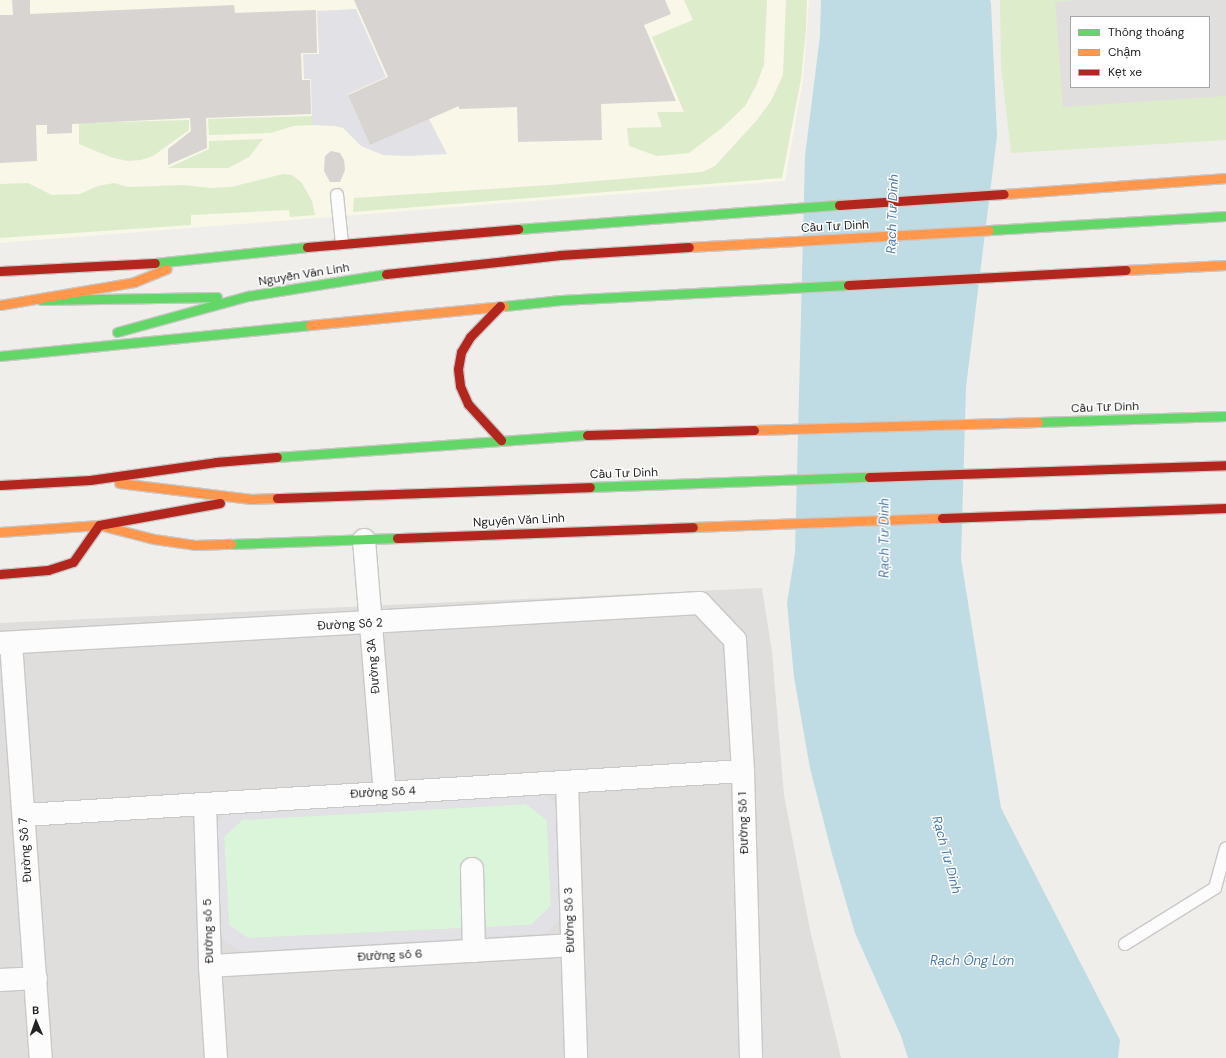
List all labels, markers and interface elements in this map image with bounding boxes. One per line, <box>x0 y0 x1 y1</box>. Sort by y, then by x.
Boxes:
legend <box>1070 16 1210 88</box>
text: Thông thoáng <box>1108 24 1184 40</box>
text: Chậm <box>1108 44 1141 60</box>
text: Kẹt xe <box>1108 64 1142 80</box>
water label: Rạch Tư Dinh <box>884 174 902 254</box>
street label: Cầu Tư Dinh <box>801 218 869 236</box>
street label: Nguyễn Văn Linh <box>258 261 350 289</box>
street label: Cầu Tư Dinh <box>1071 400 1139 416</box>
street label: Cầu Tư Dinh <box>590 466 658 482</box>
water label: Rạch Tư Dinh <box>877 498 893 578</box>
street label: Nguyễn Văn Linh <box>473 511 565 531</box>
street label: Đường Số 2 <box>317 616 383 634</box>
street label: Đường 3A <box>364 638 384 694</box>
street label: Đường Số 4 <box>350 784 416 802</box>
street label: Đường Số 1 <box>736 792 752 854</box>
water label: Rạch Tư Dinh <box>928 814 964 896</box>
street label: Đường Số 7 <box>17 817 35 883</box>
street label: Đường Số 3 <box>562 887 578 953</box>
street label: Đường số 5 <box>201 898 217 964</box>
street label: Đường số 6 <box>357 947 423 965</box>
water label: Rạch Ông Lớn <box>930 953 1014 969</box>
north arrow <box>16 1002 56 1042</box>
text: B <box>32 1003 39 1017</box>

